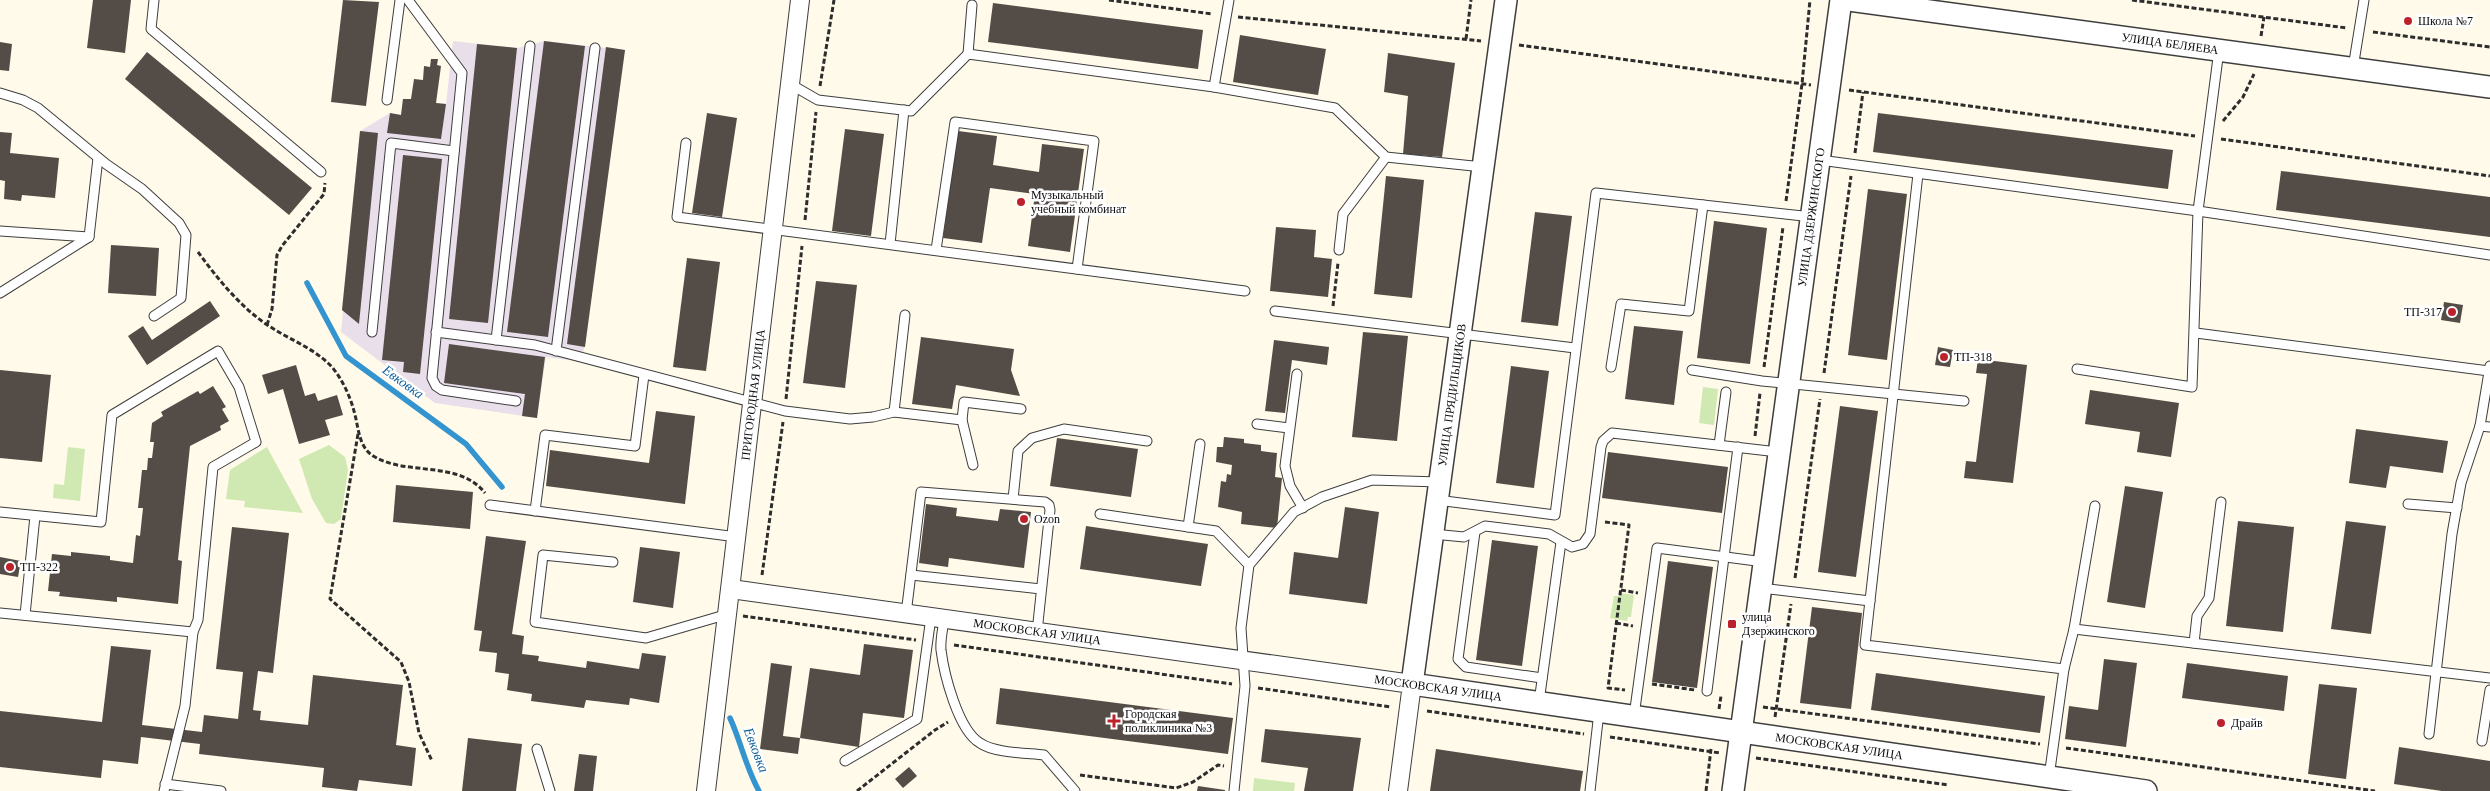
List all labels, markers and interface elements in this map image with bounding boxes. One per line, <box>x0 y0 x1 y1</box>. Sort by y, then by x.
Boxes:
place label: Школа №7 <box>2418 14 2473 28</box>
marker: Школа №7 <box>2402 15 2414 27</box>
street label: УЛИЦА БЕЛЯЕВА <box>2121 30 2220 57</box>
street label: УЛИЦА ДЗЕРЖИНСКОГО <box>1795 147 1828 288</box>
place label: Музыкальный учебный комбинат <box>1031 188 1127 216</box>
marker: Музыкальный учебный комбинат <box>1015 196 1027 208</box>
place label: ТП-317 <box>2404 305 2442 319</box>
marker: ТП-317 <box>2446 306 2458 318</box>
street label: УЛИЦА ПРЯДИЛЬЩИКОВ <box>1435 323 1469 467</box>
street label: ПРИГОРОДНАЯ УЛИЦА <box>738 328 768 461</box>
place label: ТП-318 <box>1954 350 1992 364</box>
marker: ТП-318 <box>1938 351 1950 363</box>
water label: Евковка <box>379 362 426 402</box>
place label: Ozon <box>1034 512 1060 526</box>
marker: Ozon <box>1018 513 1030 525</box>
place label: ТП-322 <box>20 560 58 574</box>
marker: ТП-322 <box>4 561 16 573</box>
place label: улица Дзержинского <box>1742 610 1815 638</box>
street label: МОСКОВСКАЯ УЛИЦА <box>972 616 1102 648</box>
marker: улица Дзержинского <box>1726 618 1738 630</box>
street label: МОСКОВСКАЯ УЛИЦА <box>1373 672 1503 704</box>
place label: Городская поликлиника №3 <box>1125 707 1212 735</box>
marker: Городская поликлиника №3 <box>1107 714 1121 728</box>
place label: Драйв <box>2231 716 2263 730</box>
marker: Драйв <box>2215 717 2227 729</box>
water label: Евковка <box>740 724 771 775</box>
street label: МОСКОВСКАЯ УЛИЦА <box>1774 730 1904 763</box>

